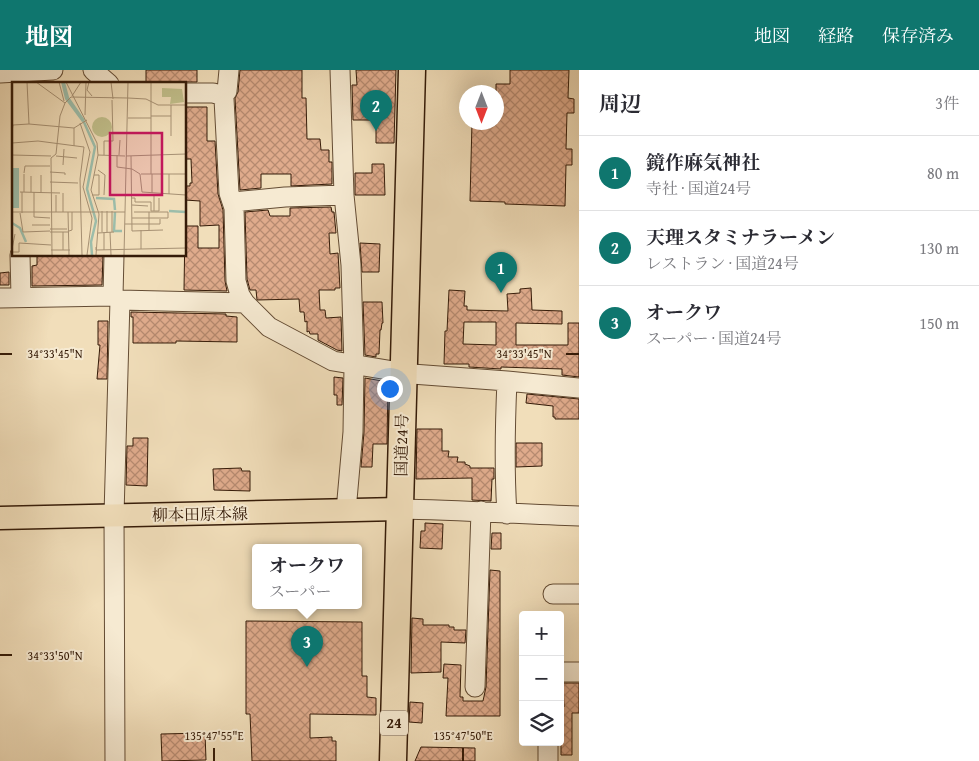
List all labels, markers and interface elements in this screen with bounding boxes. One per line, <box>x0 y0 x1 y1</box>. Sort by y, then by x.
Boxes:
text: 地図 <box>25 19 73 54</box>
text: 地図 <box>754 22 790 49</box>
text: 経路 <box>818 22 854 49</box>
text: 保存済み <box>882 22 954 49</box>
inset map <box>12 82 186 256</box>
north arrow <box>459 85 504 130</box>
text: 周辺 <box>599 88 641 119</box>
pin: 2 <box>360 90 392 131</box>
text: 3件 <box>935 91 959 115</box>
text: 鏡作麻気神社 <box>646 148 760 176</box>
text: 1 <box>611 161 619 185</box>
text: 80 m <box>927 161 959 185</box>
text: 寺社 · 国道24号 <box>646 176 751 200</box>
text: 天理スタミナラーメン <box>646 223 835 251</box>
text: 2 <box>611 236 619 260</box>
text: 130 m <box>919 236 959 260</box>
text: レストラン · 国道24号 <box>646 251 799 275</box>
pin: 1 <box>485 252 517 293</box>
text: オークワ <box>646 298 722 326</box>
text: 3 <box>611 311 619 335</box>
text: 150 m <box>919 311 959 335</box>
text: スーパー · 国道24号 <box>646 326 782 350</box>
text: 34°33'45"N <box>27 345 83 362</box>
text: 34°33'45"N <box>496 345 552 362</box>
your location <box>377 376 403 402</box>
street label: 国道24号 <box>388 413 414 477</box>
street label: 柳本田原本線 <box>152 501 248 527</box>
popup <box>252 544 362 609</box>
text: オークワ <box>269 551 345 579</box>
text: スーパー <box>269 579 331 603</box>
map controls <box>519 611 564 746</box>
button: + <box>519 611 564 656</box>
pin: 3 <box>291 626 323 667</box>
text: 34°33'50"N <box>27 647 83 664</box>
button: − <box>519 656 564 701</box>
button: layers <box>519 701 564 746</box>
road number: 24 <box>380 710 408 736</box>
text: 135°47'55"E <box>184 727 244 744</box>
text: 135°47'50"E <box>433 727 493 744</box>

